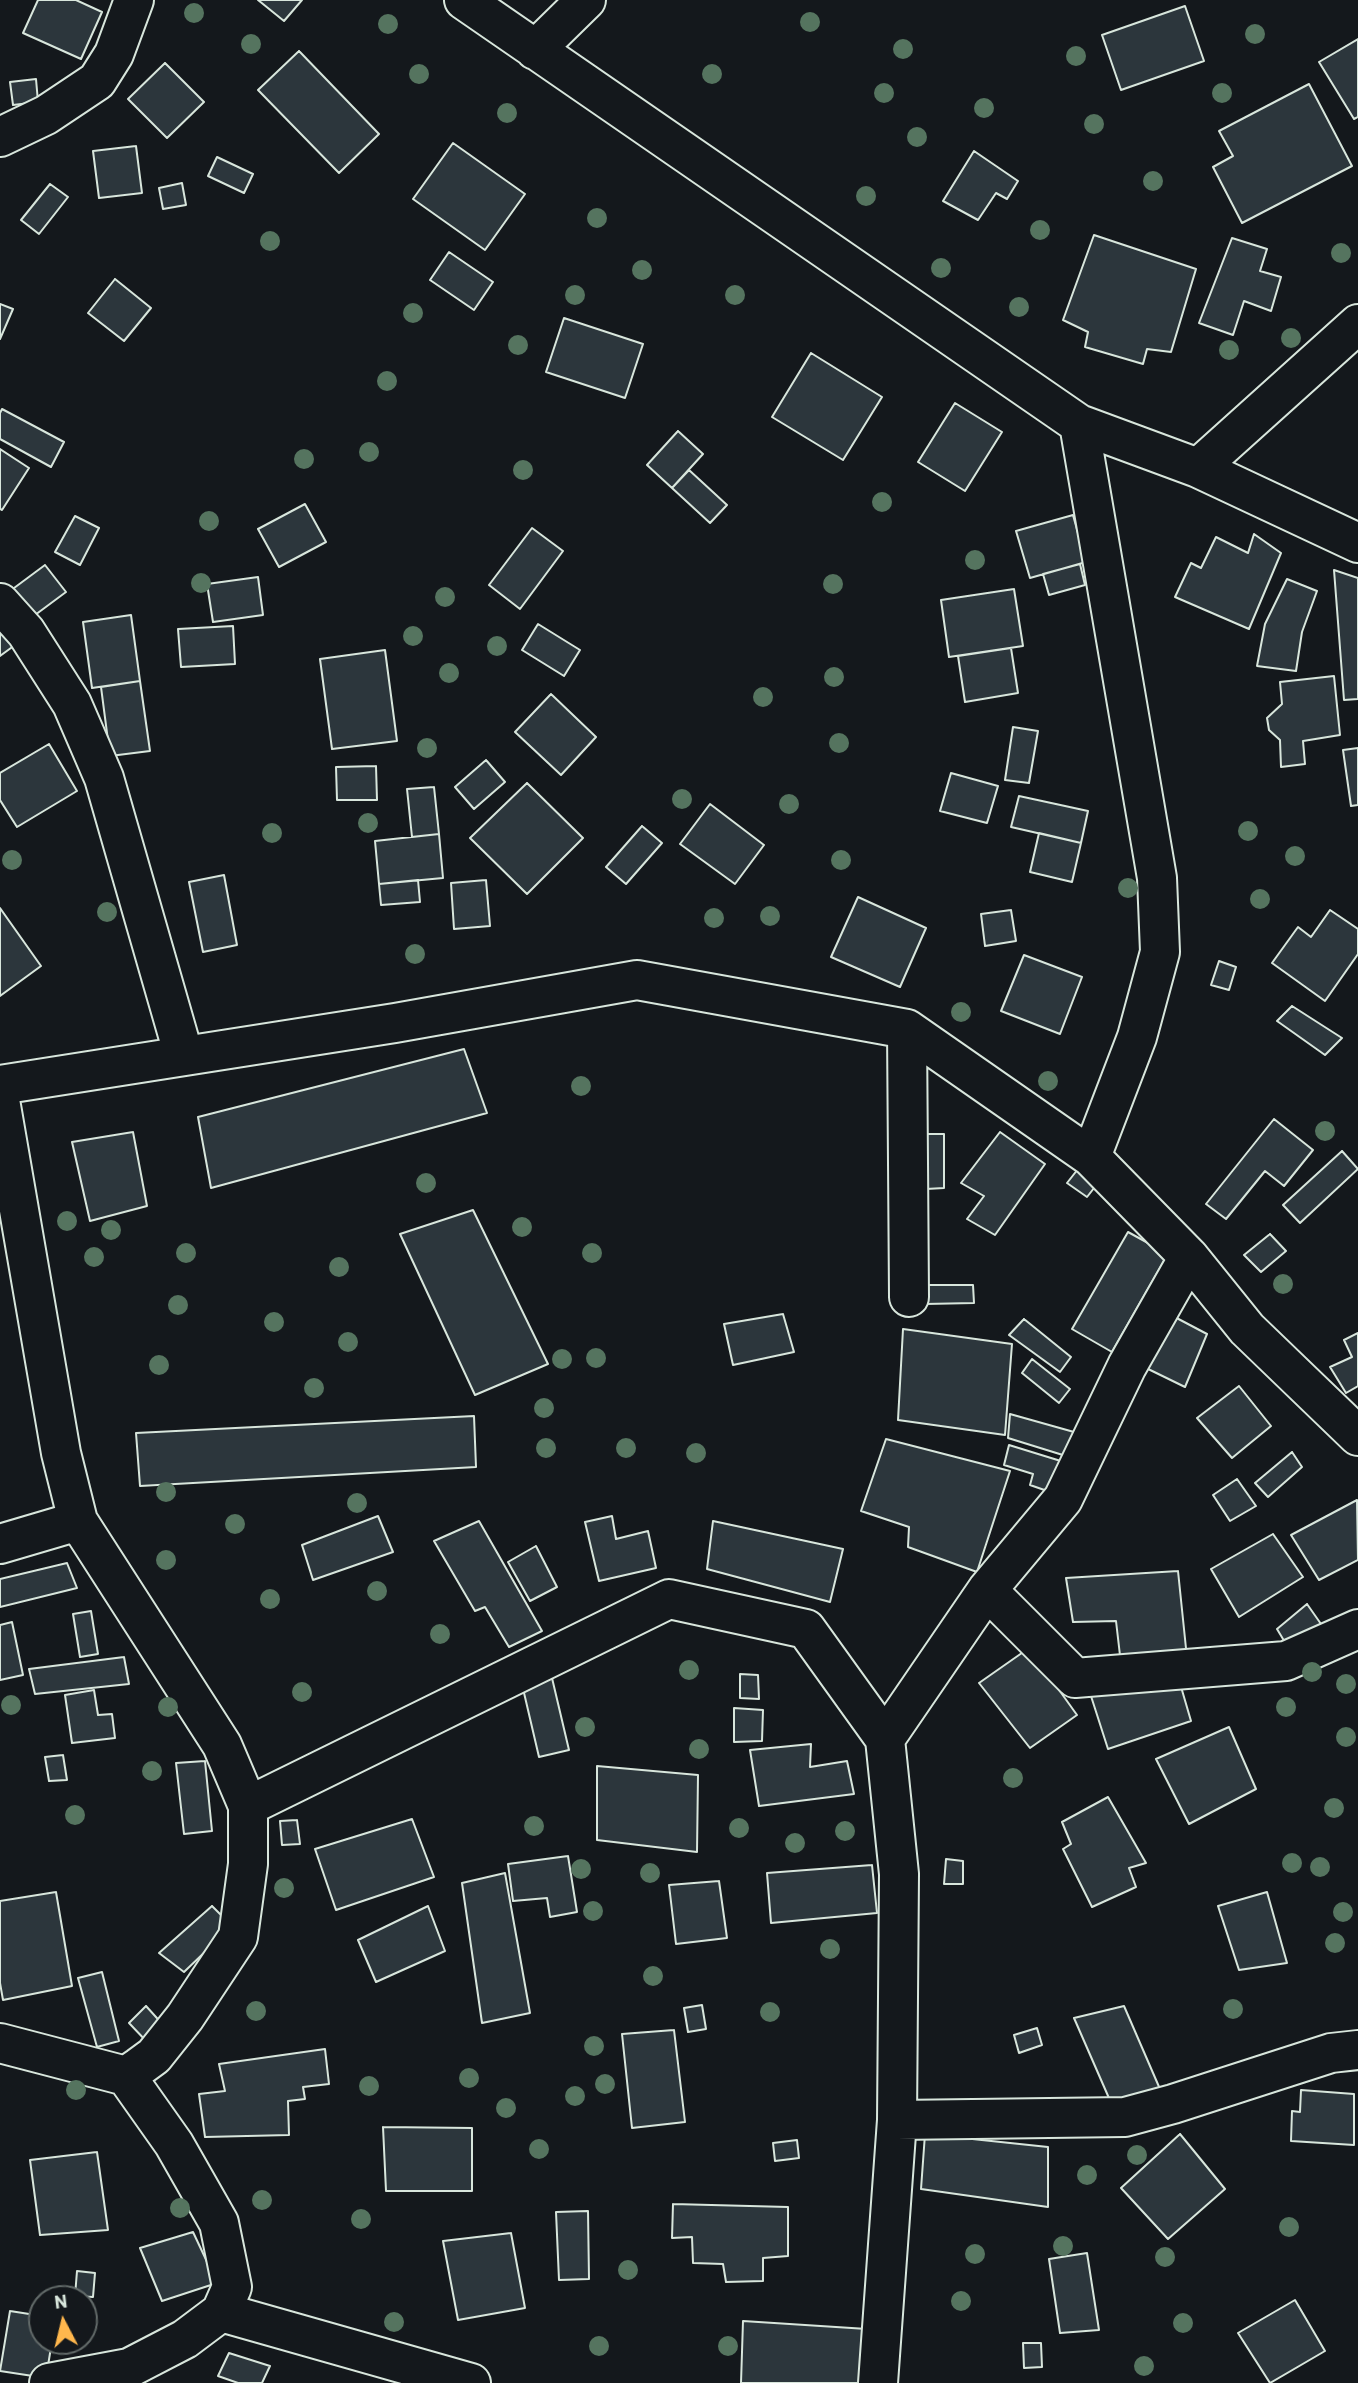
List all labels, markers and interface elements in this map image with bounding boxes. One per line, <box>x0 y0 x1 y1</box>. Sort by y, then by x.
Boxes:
north arrow <box>28 2285 98 2355</box>
text: N <box>53 2288 68 2313</box>

